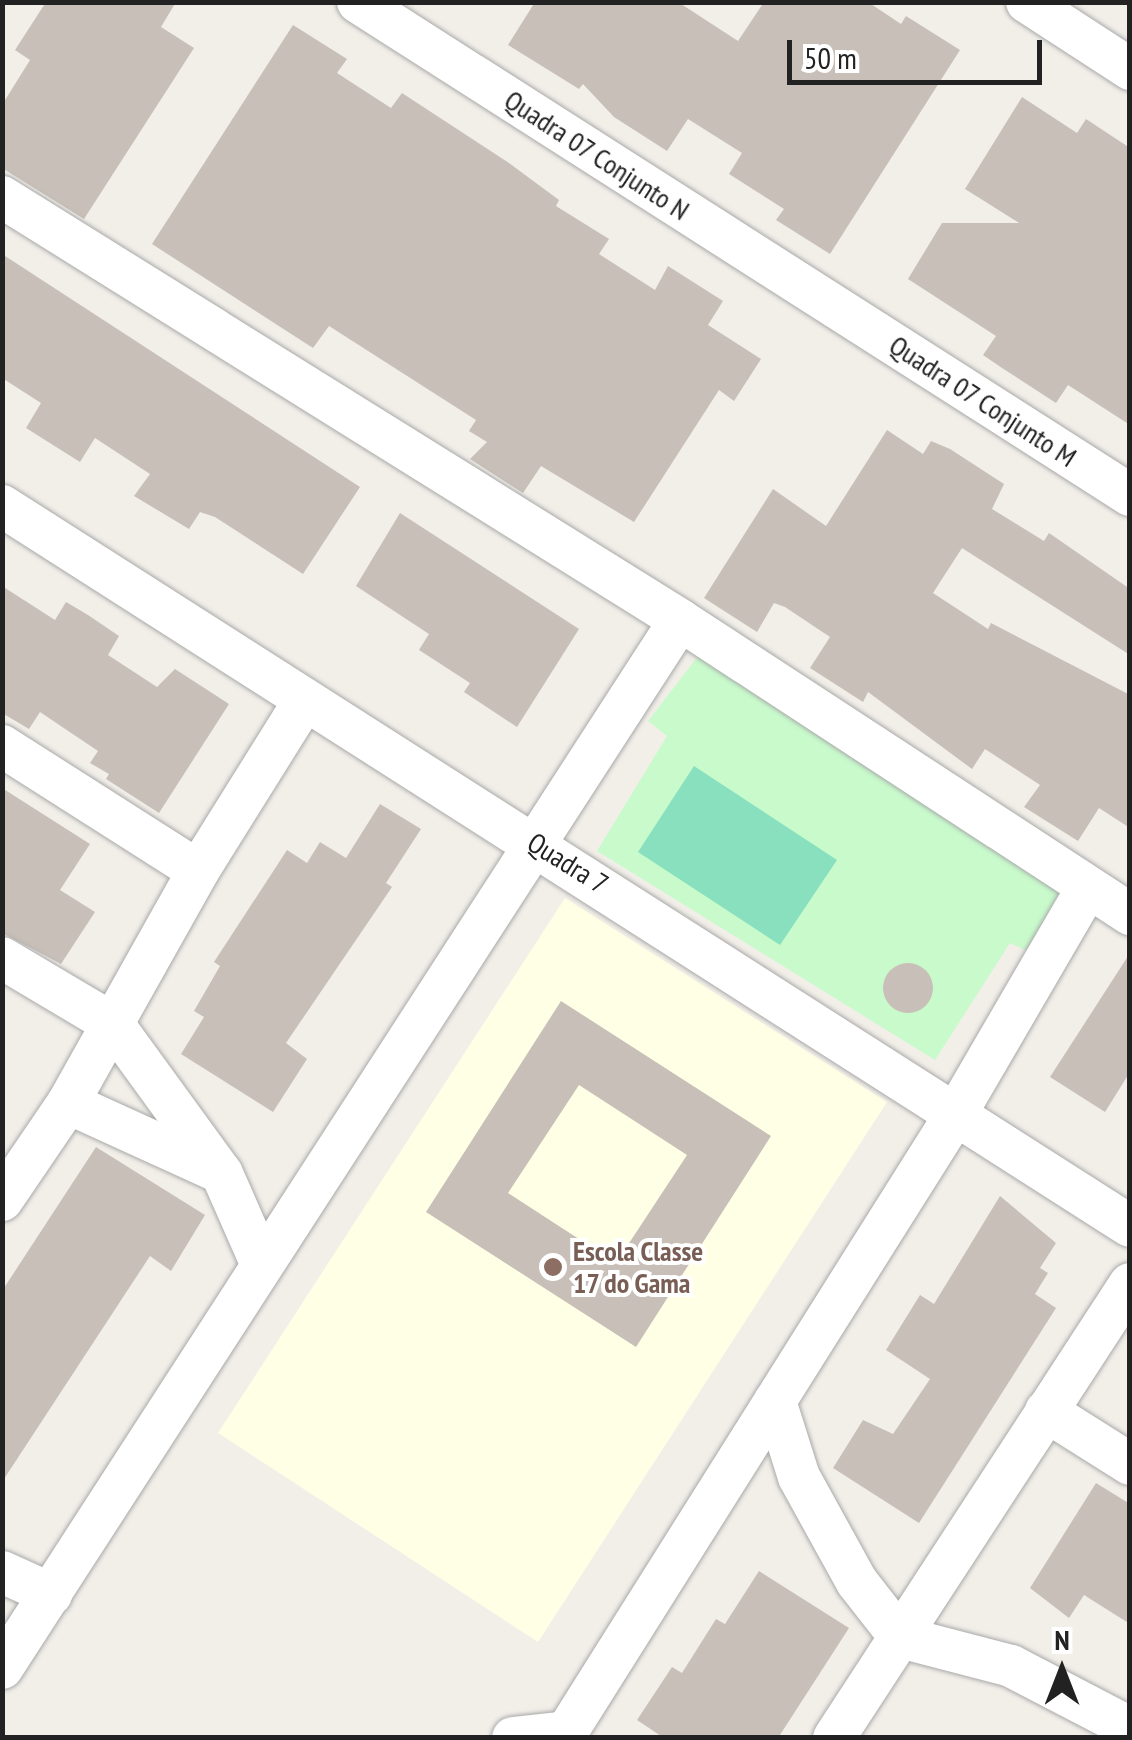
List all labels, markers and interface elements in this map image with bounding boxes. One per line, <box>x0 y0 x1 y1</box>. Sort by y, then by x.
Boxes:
scale bar <box>792 20 1047 82</box>
text: 50 m <box>804 38 857 77</box>
street label: Quadra 07 Conjunto N <box>498 83 696 227</box>
street label: Quadra 07 Conjunto M <box>883 328 1083 474</box>
street label: Quadra 7 <box>522 825 614 901</box>
place label: Escola Classe 17 do Gama <box>573 1234 704 1300</box>
marker: Escola Classe 17 do Gama <box>542 1256 564 1278</box>
north arrow <box>1012 1620 1112 1720</box>
text: N <box>1054 1621 1070 1658</box>

